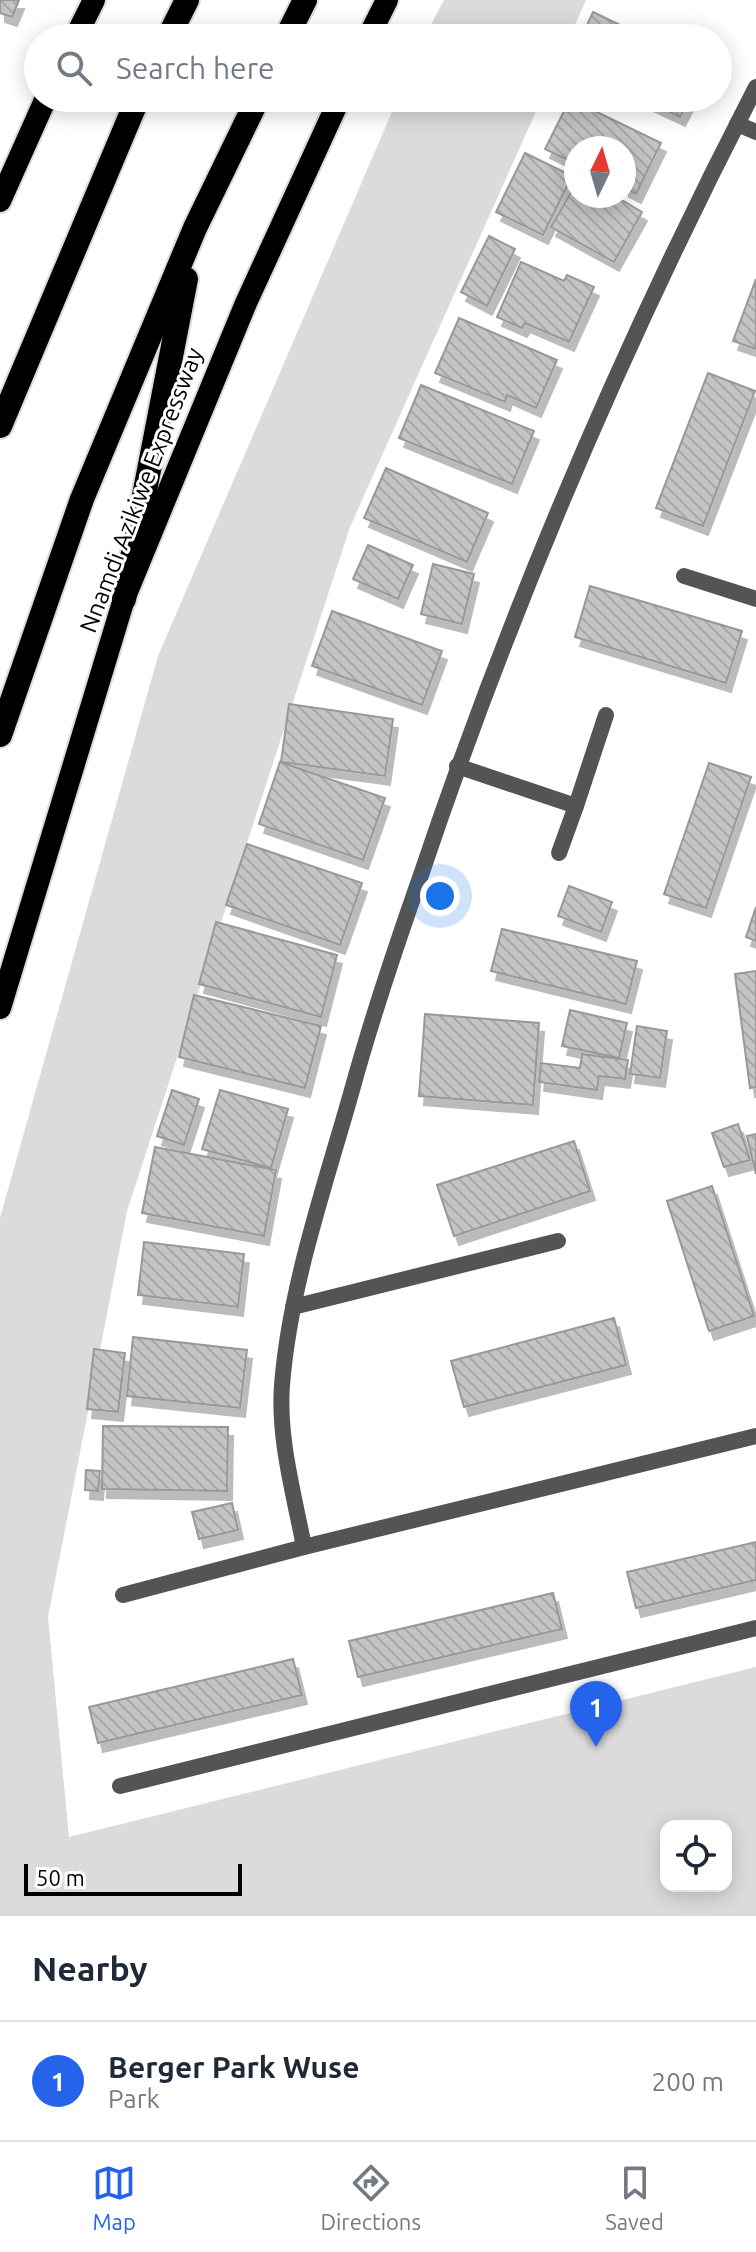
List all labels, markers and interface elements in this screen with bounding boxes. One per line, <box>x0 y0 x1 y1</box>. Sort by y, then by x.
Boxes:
search box <box>24 24 732 112</box>
icon: search <box>52 46 96 90</box>
text: Search here <box>116 51 275 85</box>
north arrow <box>564 136 636 208</box>
street label: Nnamdi Azikiwe Expressway <box>74 343 208 636</box>
your location <box>420 876 460 916</box>
pin: 1 <box>570 1681 622 1747</box>
map controls <box>660 1820 732 1892</box>
button: locate <box>660 1820 732 1892</box>
scale bar <box>24 1860 242 1896</box>
text: 50 m <box>36 1865 85 1890</box>
text: Nearby <box>32 1949 147 1987</box>
text: Berger Park Wuse <box>108 2050 360 2084</box>
text: 1 <box>51 2067 65 2096</box>
text: 200 m <box>652 2067 724 2096</box>
text: Park <box>108 2084 160 2113</box>
tab: Map <box>92 2161 136 2234</box>
tab: Directions <box>320 2161 421 2234</box>
tab: Saved <box>605 2161 664 2234</box>

